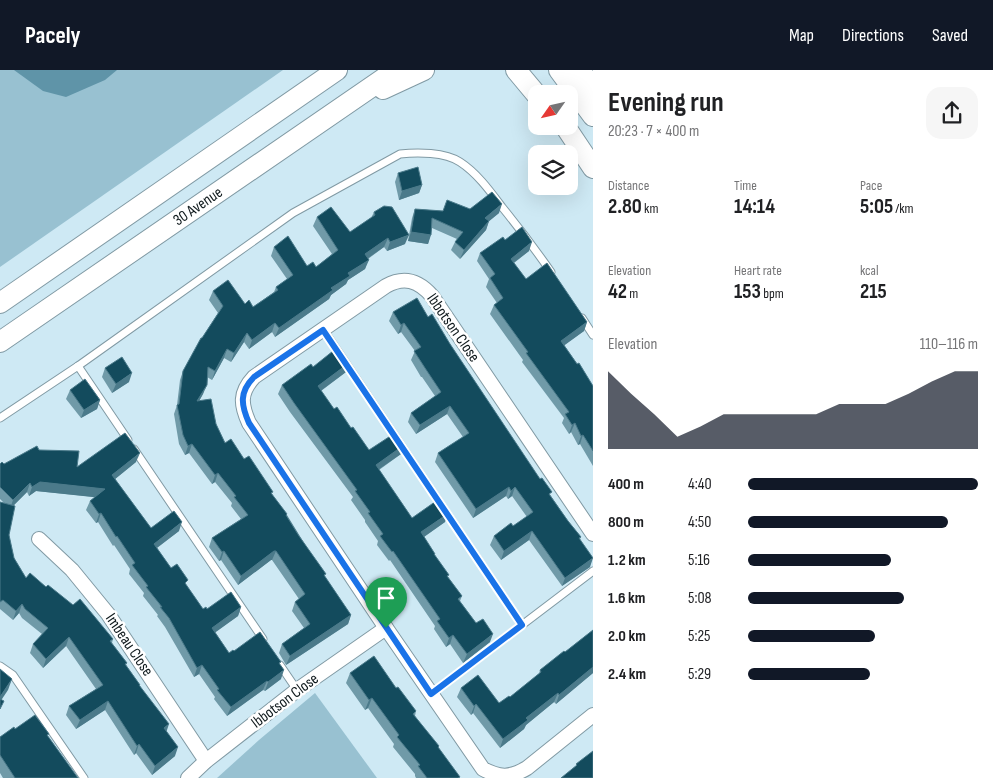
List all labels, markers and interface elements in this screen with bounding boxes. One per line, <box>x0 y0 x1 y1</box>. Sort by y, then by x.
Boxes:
text: Pacely <box>25 21 81 50</box>
text: Map <box>789 25 814 46</box>
text: Directions <box>842 25 904 46</box>
text: Saved <box>932 25 968 46</box>
north arrow <box>528 85 578 135</box>
map controls <box>528 85 578 195</box>
text: Evening run <box>608 86 724 119</box>
button: share <box>926 87 978 139</box>
text: 20:23 · 7 × 400 m <box>608 122 699 141</box>
button: layers <box>528 145 578 195</box>
text: Distance <box>608 177 649 194</box>
text: Time <box>734 177 757 194</box>
text: Pace <box>860 177 882 194</box>
street label: 30 Avenue <box>170 183 226 230</box>
text: 2.80 <box>608 194 642 219</box>
text: 14:14 <box>734 194 775 219</box>
text: 5:05 <box>860 194 893 219</box>
text: km <box>642 200 658 217</box>
text: /km <box>893 200 914 217</box>
text: Elevation <box>608 262 651 279</box>
text: Heart rate <box>734 262 782 279</box>
text: kcal <box>860 262 879 279</box>
text: 42 <box>608 279 627 304</box>
text: 153 <box>734 279 761 304</box>
text: 215 <box>860 279 887 304</box>
text: m <box>627 285 638 302</box>
text: bpm <box>761 285 784 302</box>
street label: Ibbotson Close <box>422 290 484 366</box>
text: Elevation <box>608 335 657 354</box>
text: 110–116 m <box>920 335 978 354</box>
text: 400 m <box>608 475 644 494</box>
text: 4:40 <box>688 475 712 494</box>
text: 800 m <box>608 513 644 532</box>
text: 4:50 <box>688 513 711 532</box>
text: 1.2 km <box>608 551 646 570</box>
text: 5:16 <box>688 551 710 570</box>
pin <box>365 577 407 628</box>
icon: arrive <box>372 584 400 612</box>
text: 1.6 km <box>608 589 645 608</box>
text: 5:08 <box>688 589 712 608</box>
street label: Imbeau Close <box>101 610 157 680</box>
text: 2.0 km <box>608 627 646 646</box>
text: 5:25 <box>688 627 710 646</box>
text: 2.4 km <box>608 665 646 684</box>
text: 5:29 <box>688 665 711 684</box>
street label: Ibbotson Close <box>248 670 322 732</box>

